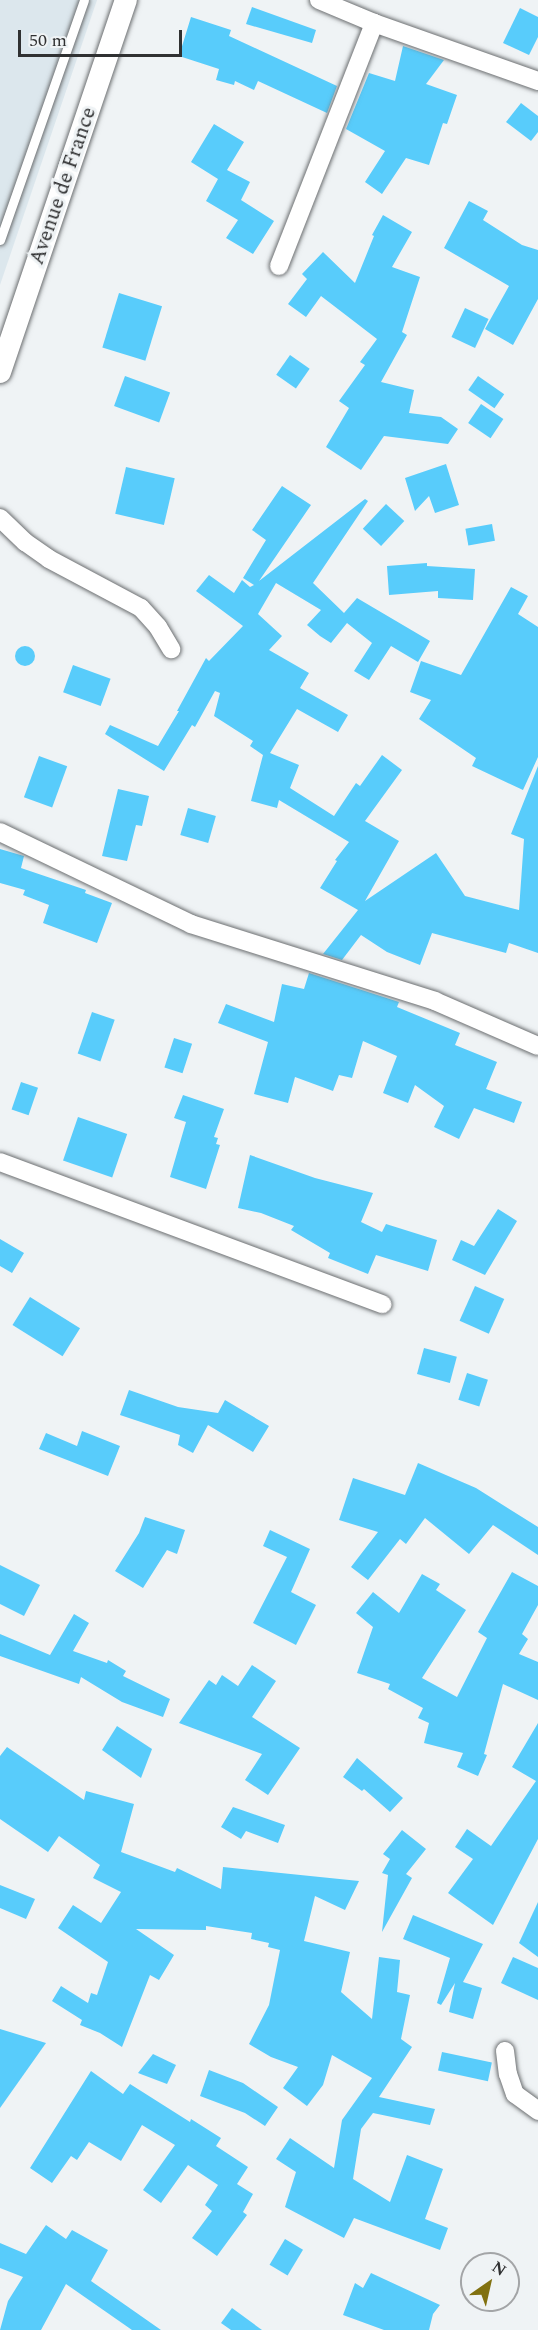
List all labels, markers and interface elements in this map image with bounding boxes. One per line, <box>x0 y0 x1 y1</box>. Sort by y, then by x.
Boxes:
scale bar <box>21 18 184 56</box>
text: 50 m <box>29 27 67 54</box>
street label: Avenue de France <box>24 104 102 268</box>
north arrow <box>460 2252 520 2312</box>
text: N <box>487 2255 511 2282</box>

